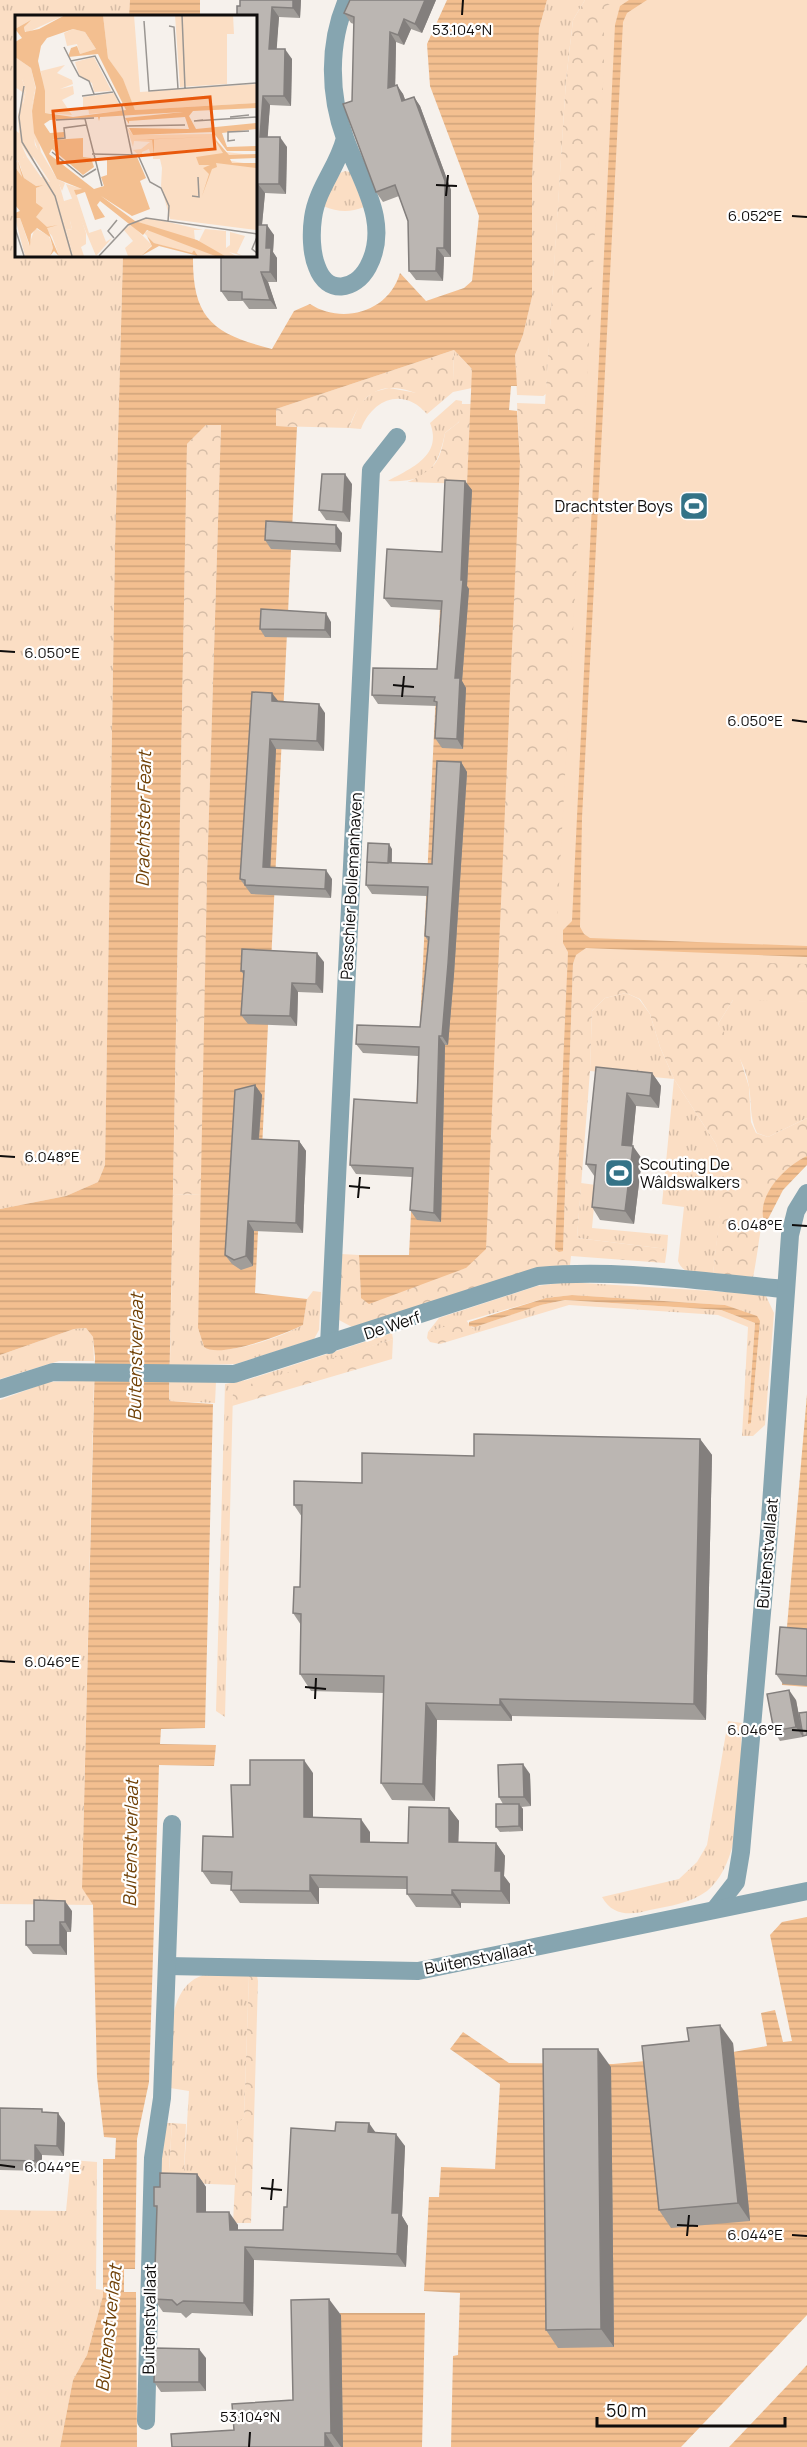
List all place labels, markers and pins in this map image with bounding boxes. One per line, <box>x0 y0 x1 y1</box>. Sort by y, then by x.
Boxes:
sports icon: Drachtster Boys <box>678 490 710 522</box>
place label: Drachtster Boys <box>555 495 673 517</box>
place label: Scouting De Wâldswalkers <box>640 1153 740 1193</box>
sports icon: Scouting De Wâldswalkers <box>603 1157 635 1189</box>

